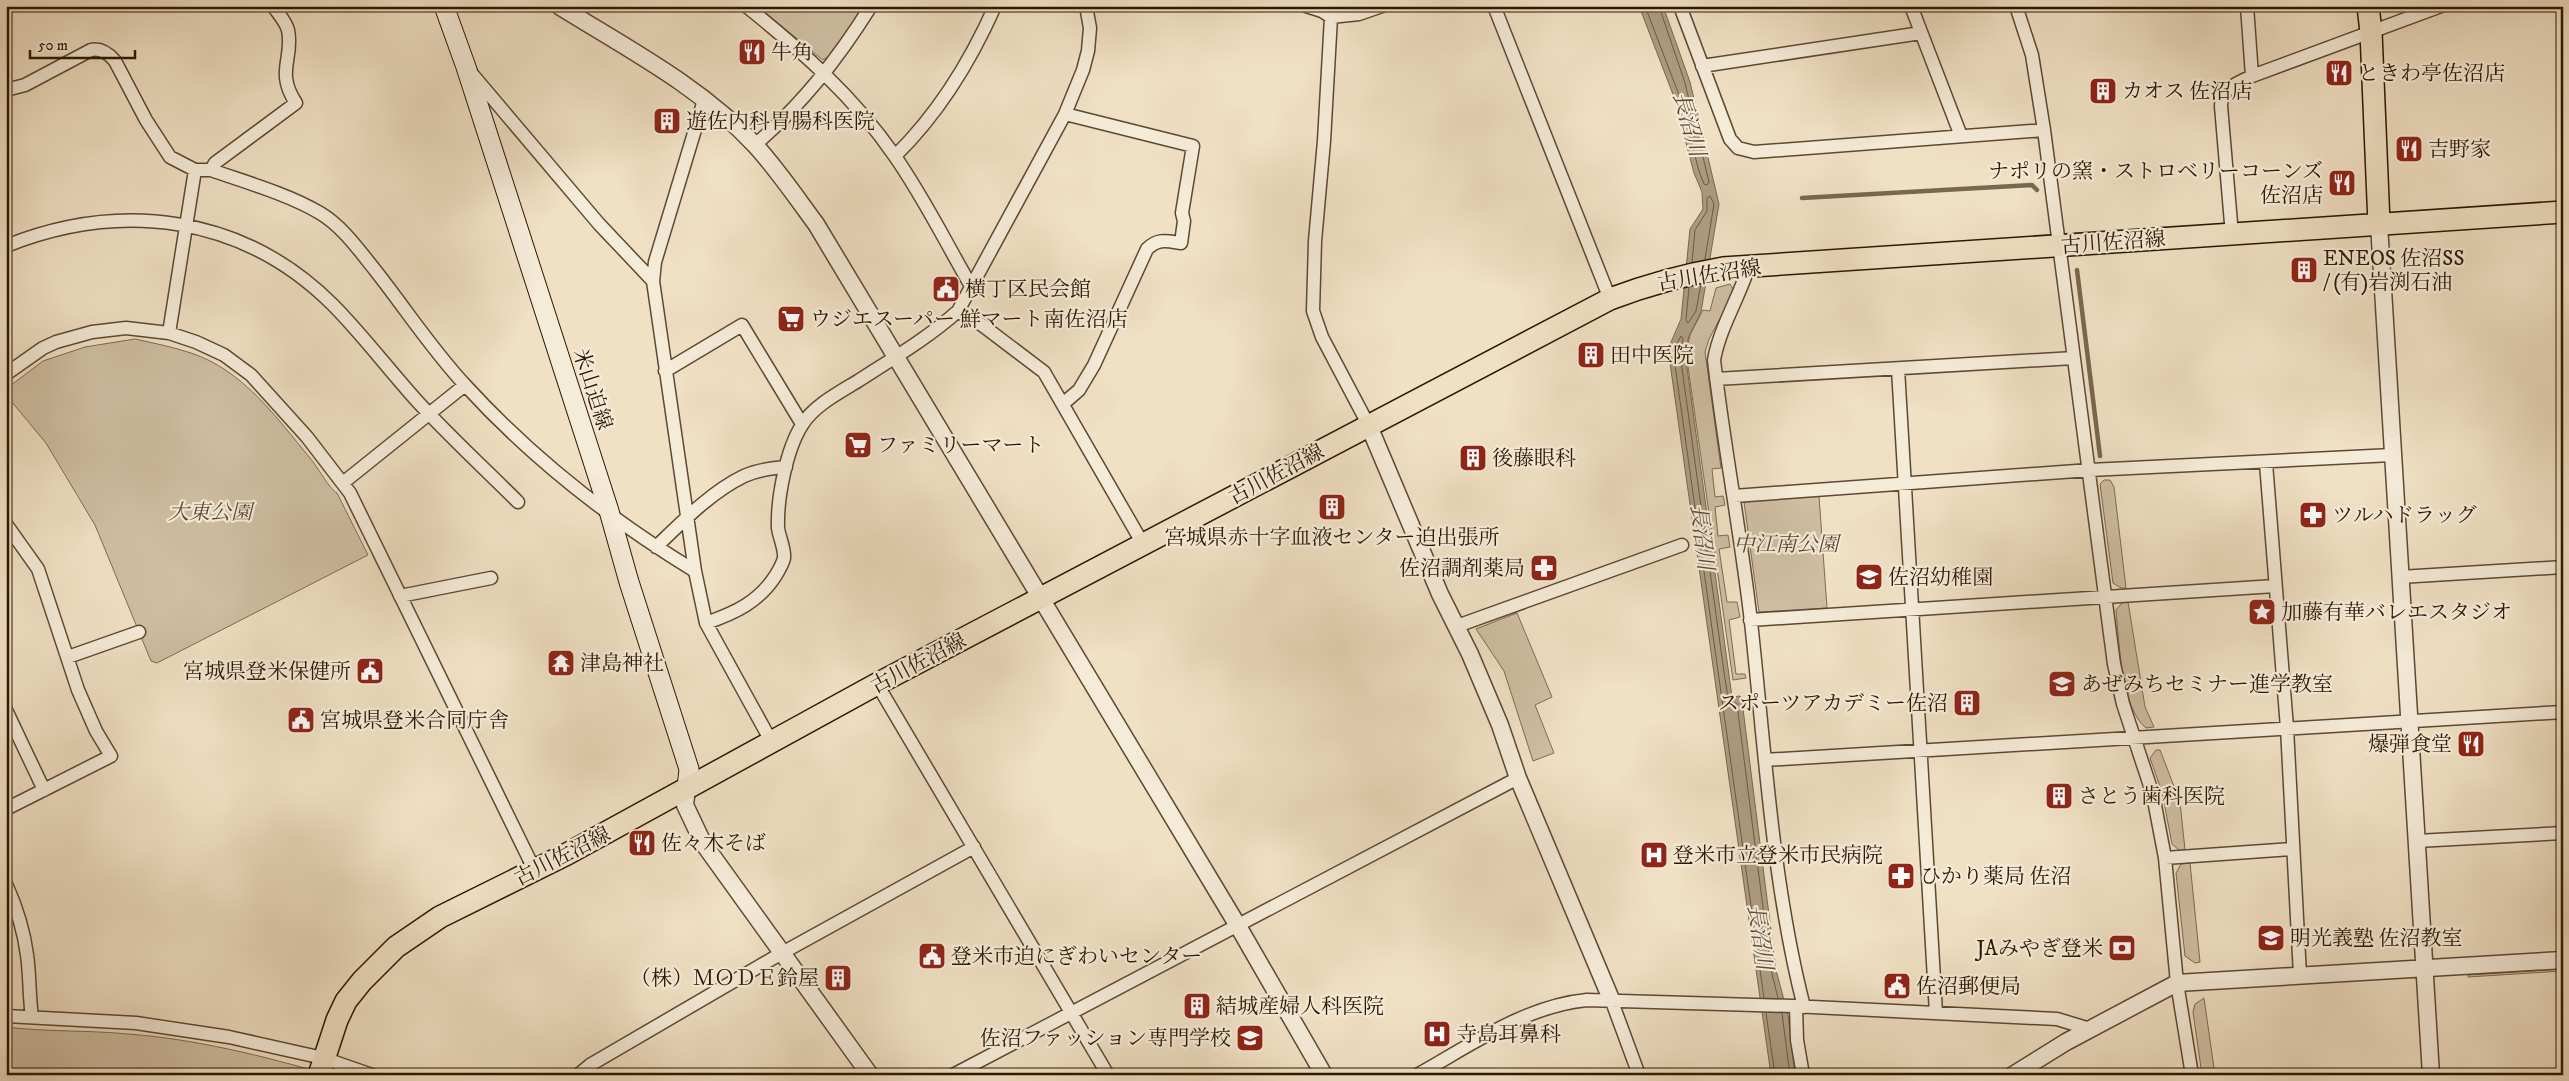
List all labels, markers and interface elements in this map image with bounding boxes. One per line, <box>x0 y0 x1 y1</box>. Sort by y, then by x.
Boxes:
scale bar <box>30 28 135 60</box>
text: 50 m <box>38 36 68 55</box>
restaurant icon: 牛角 <box>737 37 767 67</box>
place label: 牛角 <box>771 40 813 66</box>
restaurant icon: ときわ亭佐沼店 <box>2324 58 2354 88</box>
place label: ときわ亭佐沼店 <box>2358 61 2505 87</box>
building icon: カオス 佐沼店 <box>2088 76 2118 106</box>
place label: カオス 佐沼店 <box>2122 79 2252 105</box>
water label: 長沼川 <box>1666 89 1711 162</box>
building icon: 遊佐内科胃腸科医院 <box>652 106 682 136</box>
place label: 遊佐内科胃腸科医院 <box>686 109 875 135</box>
restaurant icon: 吉野家 <box>2394 134 2424 164</box>
place label: 吉野家 <box>2428 137 2491 163</box>
place label: ナポリの窯・ストロベリーコーンズ 佐沼店 <box>1988 159 2323 209</box>
restaurant icon: ナポリの窯・ストロベリーコーンズ 佐沼店 <box>2327 168 2357 198</box>
street label: 古川佐沼線 <box>2060 226 2166 260</box>
place label: ENEOS 佐沼SS / (有)岩渕石油 <box>2323 246 2464 296</box>
street label: 古川佐沼線 <box>1655 255 1763 297</box>
building icon: ENEOS 佐沼SS / (有)岩渕石油 <box>2289 255 2319 285</box>
public building icon: 横丁区民会館 <box>931 274 961 304</box>
place label: 横丁区民会館 <box>965 277 1091 303</box>
supermarket icon: ウジエスーパー 鮮マート南佐沼店 <box>776 304 806 334</box>
place label: ウジエスーパー 鮮マート南佐沼店 <box>810 307 1127 333</box>
building icon: 田中医院 <box>1576 340 1606 370</box>
place label: 田中医院 <box>1610 343 1694 369</box>
street label: 米山迫線 <box>567 345 617 433</box>
supermarket icon: ファミリーマート <box>843 430 873 460</box>
place label: ファミリーマート <box>877 433 1045 459</box>
street label: 古川佐沼線 <box>1224 439 1329 511</box>
building icon: 後藤眼科 <box>1458 443 1488 473</box>
place label: 後藤眼科 <box>1492 446 1576 472</box>
building icon: 宮城県赤十字血液センター迫出張所 <box>1317 492 1347 522</box>
park label: 大東公園 <box>168 500 255 526</box>
pharmacy icon: ツルハドラッグ <box>2298 500 2328 530</box>
water label: 長沼川 <box>1684 503 1719 574</box>
place label: ツルハドラッグ <box>2332 503 2477 529</box>
place label: 宮城県赤十字血液センター迫出張所 <box>1164 525 1500 551</box>
park label: 中江南公園 <box>1734 532 1841 558</box>
pharmacy icon: 佐沼調剤薬局 <box>1529 553 1559 583</box>
place label: 佐沼調剤薬局 <box>1399 556 1525 582</box>
school or university icon: 佐沼幼稚園 <box>1854 562 1884 592</box>
place label: 佐沼幼稚園 <box>1888 565 1993 591</box>
place icon: 加藤有華バレエスタジオ <box>2247 597 2277 627</box>
place label: 加藤有華バレエスタジオ <box>2281 600 2512 626</box>
street label: 古川佐沼線 <box>866 628 971 700</box>
temple icon: 津島神社 <box>546 648 576 678</box>
place label: 津島神社 <box>580 651 664 677</box>
public building icon: 宮城県登米保健所 <box>355 656 385 686</box>
place label: 宮城県登米保健所 <box>183 659 351 685</box>
school or university icon: あぜみちセミナー進学教室 <box>2047 669 2077 699</box>
place label: あぜみちセミナー進学教室 <box>2081 672 2333 698</box>
building icon: スポーツアカデミー佐沼 <box>1952 688 1982 718</box>
place label: スポーツアカデミー佐沼 <box>1718 691 1948 717</box>
public building icon: 宮城県登米合同庁舎 <box>286 705 316 735</box>
place label: 宮城県登米合同庁舎 <box>320 708 509 734</box>
restaurant icon: 爆弾食堂 <box>2456 729 2486 759</box>
place label: 爆弾食堂 <box>2368 732 2452 758</box>
building icon: さとう歯科医院 <box>2044 781 2074 811</box>
place label: さとう歯科医院 <box>2078 784 2225 810</box>
street label: 古川佐沼線 <box>510 821 615 892</box>
restaurant icon: 佐々木そば <box>627 828 657 858</box>
place label: 佐々木そば <box>661 831 766 857</box>
hospital icon: 登米市立登米市民病院 <box>1639 840 1669 870</box>
place label: 登米市立登米市民病院 <box>1673 843 1883 869</box>
pharmacy icon: ひかり薬局 佐沼 <box>1886 861 1916 891</box>
place label: ひかり薬局 佐沼 <box>1920 864 2072 890</box>
water label: 長沼川 <box>1741 903 1778 974</box>
school or university icon: 明光義塾 佐沼教室 <box>2256 923 2286 953</box>
place label: 明光義塾 佐沼教室 <box>2290 926 2463 952</box>
bank icon: JAみやぎ登米 <box>2107 933 2137 963</box>
place label: JAみやぎ登米 <box>1975 936 2103 962</box>
public building icon: 登米市迫にぎわいセンター <box>917 941 947 971</box>
place label: 登米市迫にぎわいセンター <box>951 944 1202 970</box>
building icon: （株）ＭＯＤＥ鈴屋 <box>823 963 853 993</box>
place label: （株）ＭＯＤＥ鈴屋 <box>630 966 819 992</box>
public building icon: 佐沼郵便局 <box>1882 971 1912 1001</box>
place label: 佐沼郵便局 <box>1916 974 2021 1000</box>
building icon: 結城産婦人科医院 <box>1182 991 1212 1021</box>
place label: 結城産婦人科医院 <box>1216 994 1384 1020</box>
hospital icon: 寺島耳鼻科 <box>1422 1019 1452 1049</box>
place label: 寺島耳鼻科 <box>1456 1022 1561 1048</box>
school or university icon: 佐沼ファッション専門学校 <box>1235 1023 1265 1053</box>
place label: 佐沼ファッション専門学校 <box>980 1026 1231 1052</box>

